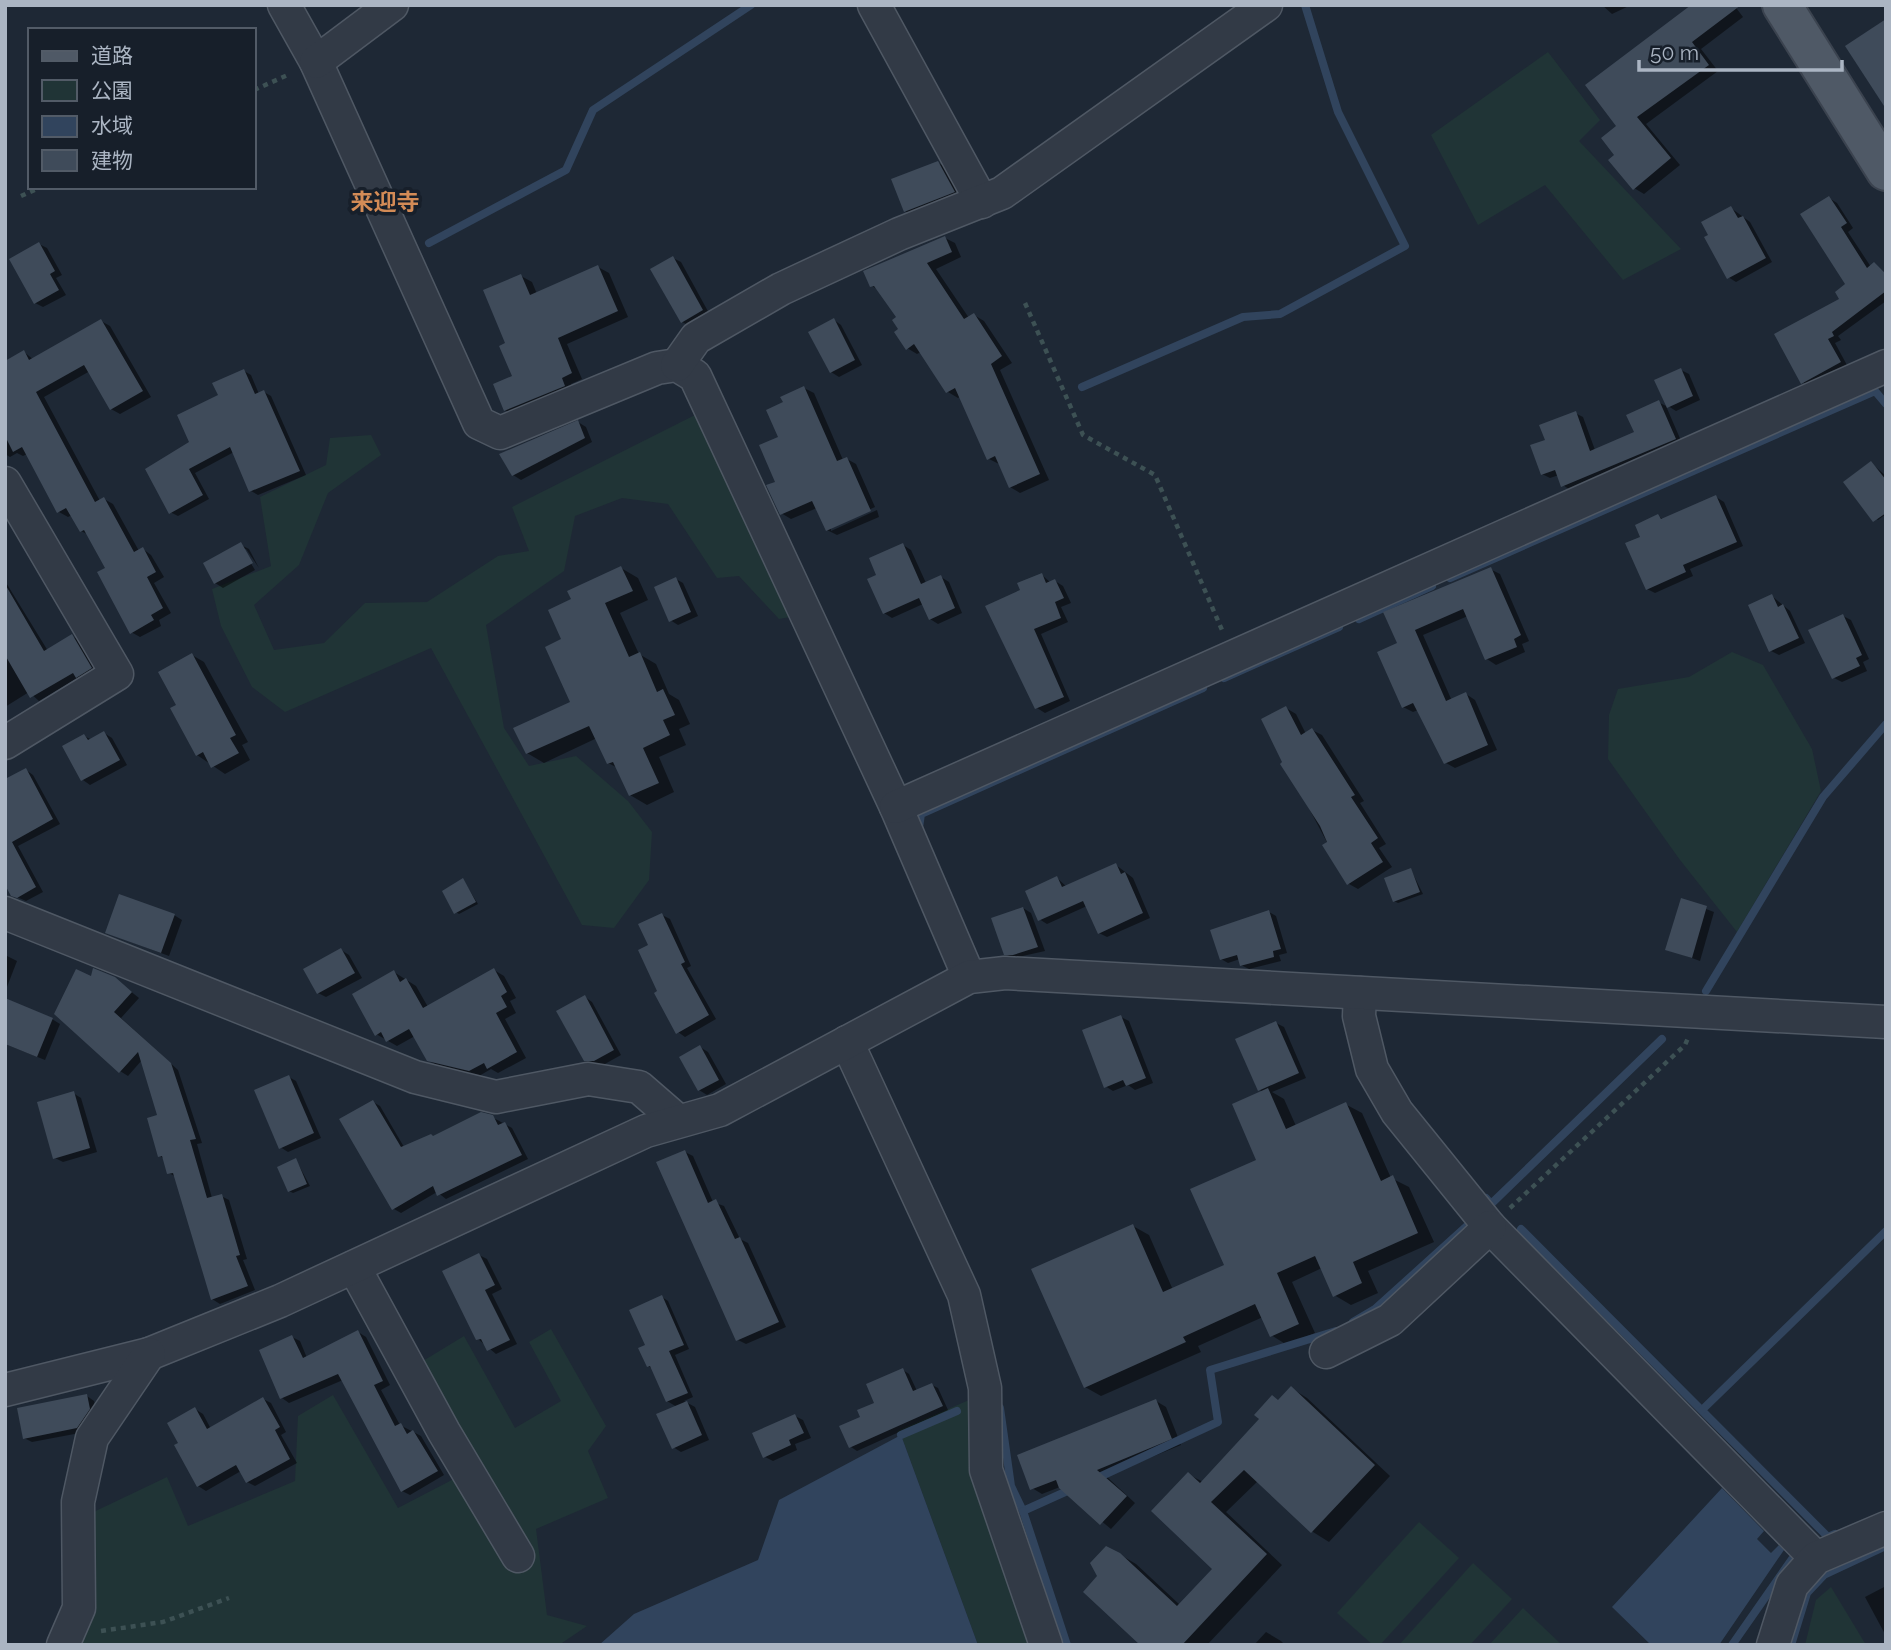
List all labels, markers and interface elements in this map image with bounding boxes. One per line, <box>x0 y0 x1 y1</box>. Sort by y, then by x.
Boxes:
legend <box>28 28 256 189</box>
scale bar <box>1639 28 1842 72</box>
text: 50 m <box>1650 40 1699 65</box>
text: 道路 <box>91 43 133 68</box>
text: 公園 <box>91 78 133 103</box>
text: 水域 <box>91 113 133 138</box>
text: 建物 <box>91 148 133 173</box>
district label: 来迎寺 <box>351 188 420 215</box>

